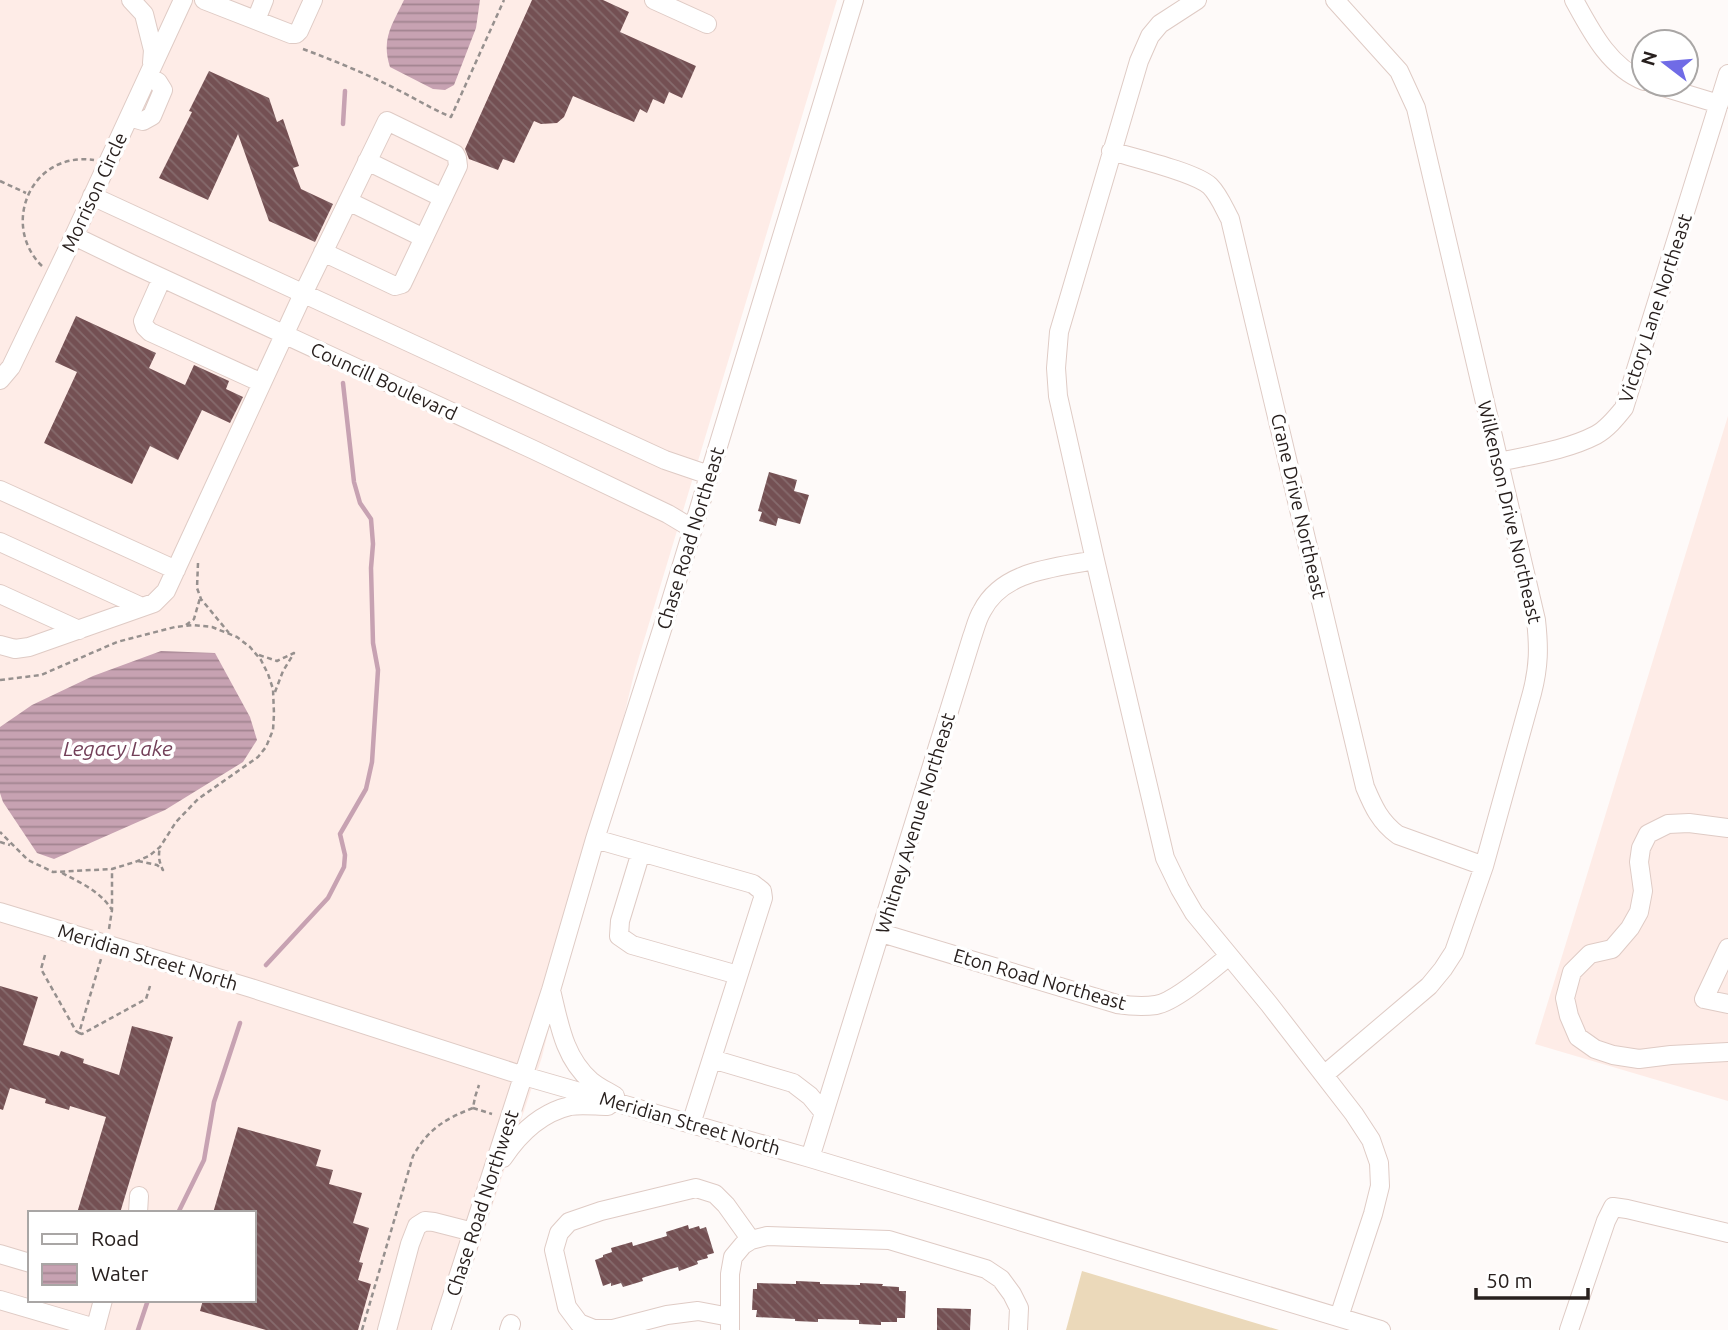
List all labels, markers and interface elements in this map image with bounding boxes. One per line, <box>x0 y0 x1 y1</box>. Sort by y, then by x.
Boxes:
north arrow <box>1630 28 1700 98</box>
text: N <box>1636 48 1661 68</box>
street label: Morrison Circle <box>57 129 131 255</box>
street label: Victory Lane Northeast <box>1614 210 1696 405</box>
street label: Councill Boulevard <box>307 337 461 425</box>
street label: Wilkenson Drive Northeast <box>1474 398 1546 626</box>
street label: Crane Drive Northeast <box>1267 411 1331 601</box>
street label: Chase Road Northeast <box>652 444 728 632</box>
street label: Whitney Avenue Northeast <box>871 709 959 936</box>
water label: Legacy Lake <box>63 736 173 760</box>
street label: Meridian Street North <box>55 919 241 995</box>
street label: Eton Road Northeast <box>951 944 1129 1014</box>
street label: Meridian Street North <box>597 1087 783 1159</box>
street label: Chase Road Northwest <box>441 1107 523 1299</box>
legend <box>28 1211 256 1302</box>
text: Road <box>91 1226 139 1250</box>
scale bar <box>1476 1256 1588 1300</box>
text: Water <box>91 1261 149 1285</box>
text: 50 m <box>1486 1268 1533 1292</box>

